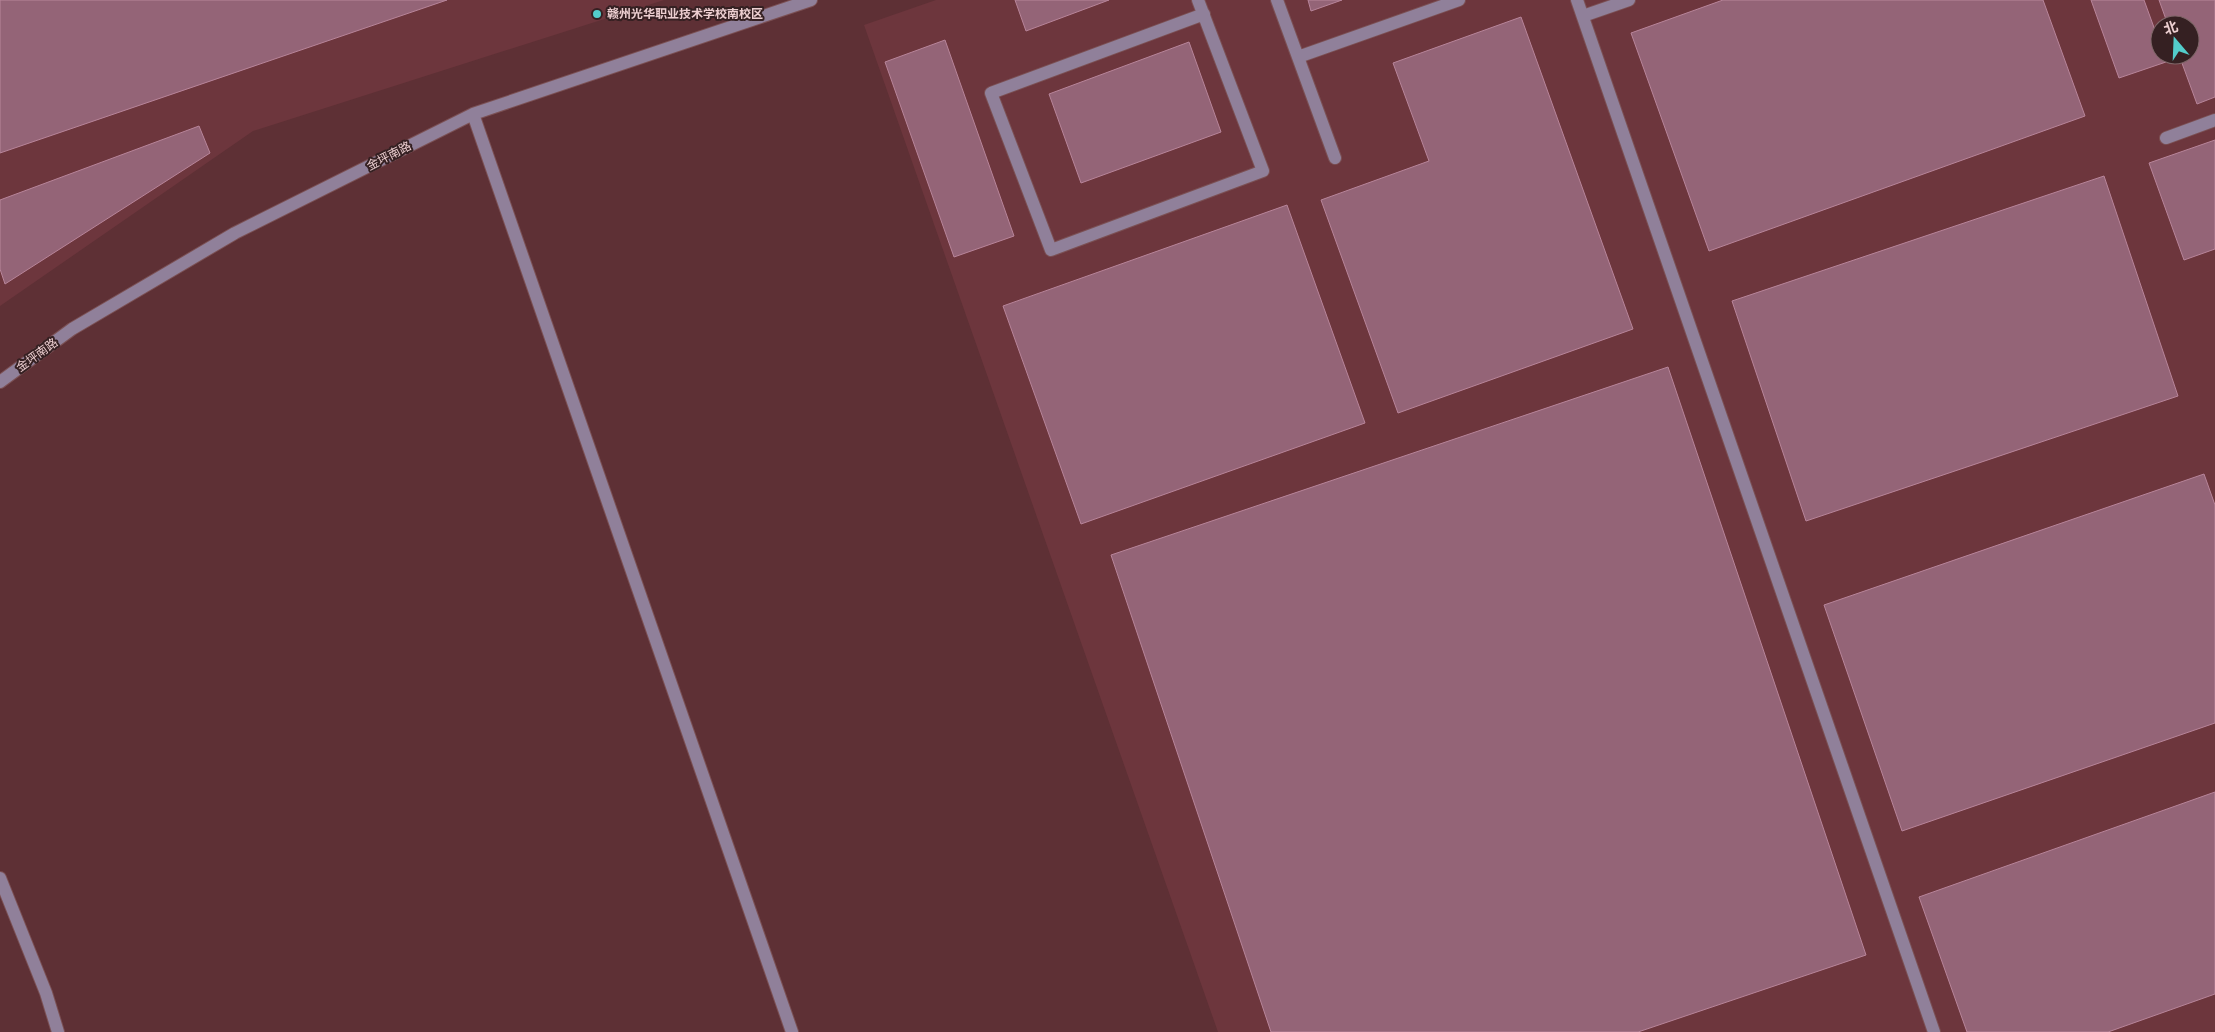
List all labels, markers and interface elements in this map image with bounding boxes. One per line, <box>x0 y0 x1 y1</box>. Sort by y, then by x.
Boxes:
place label: 赣州光华职业技术学校南校区 <box>607 6 763 21</box>
marker: 赣州光华职业技术学校南校区 <box>591 8 603 20</box>
north arrow <box>2150 15 2200 65</box>
text: 北 <box>2161 17 2180 38</box>
street label: 金坪南路 <box>364 138 414 173</box>
street label: 金坪南路 <box>13 334 61 375</box>

